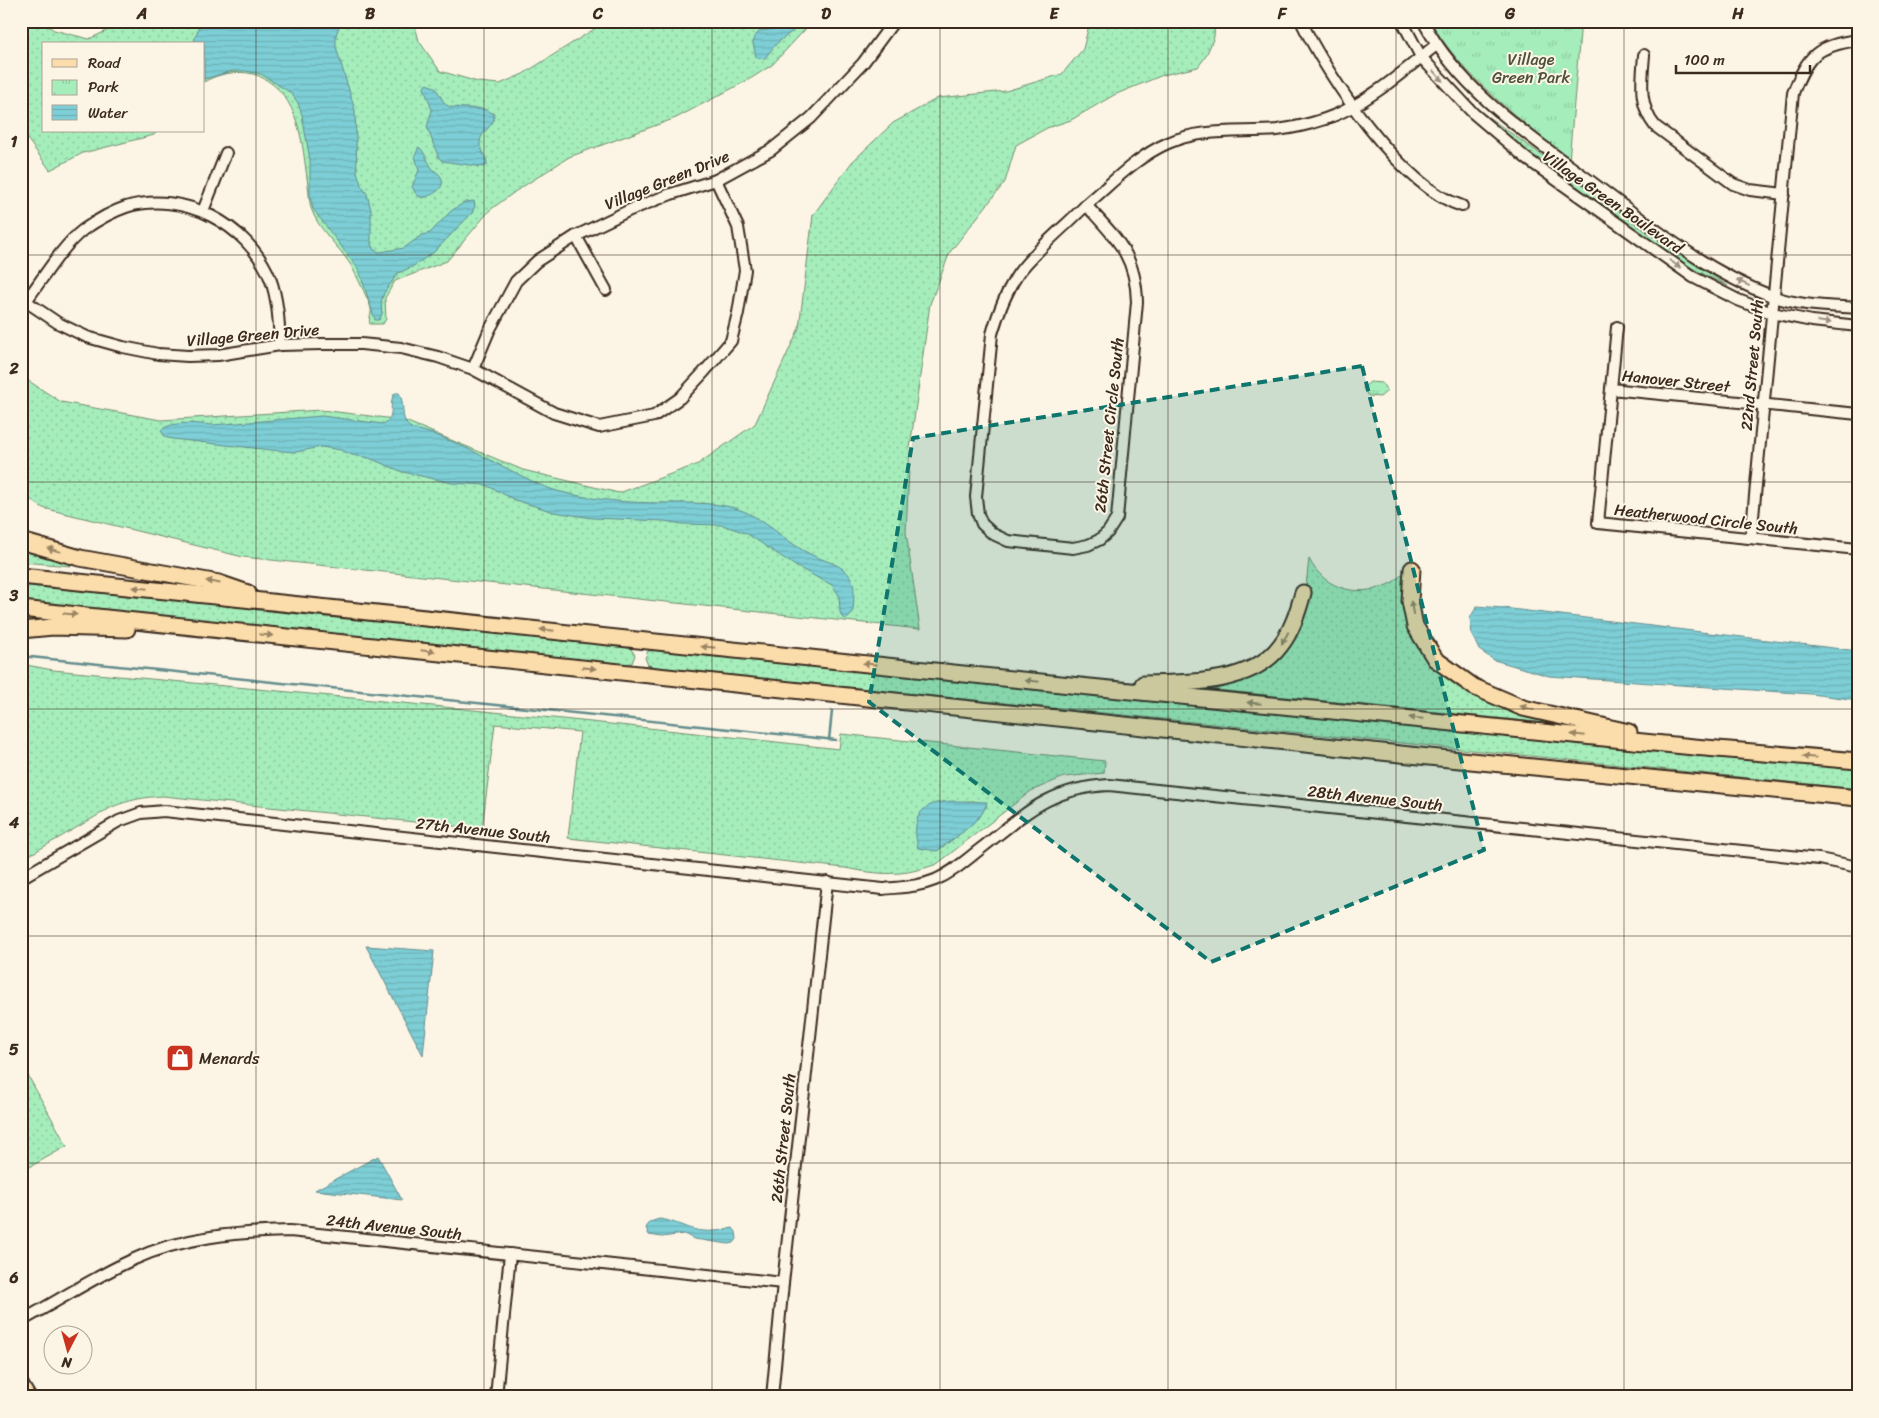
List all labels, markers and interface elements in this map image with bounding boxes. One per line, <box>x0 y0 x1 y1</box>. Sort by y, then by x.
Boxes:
text: A <box>136 0 147 28</box>
text: B <box>365 0 376 28</box>
text: C <box>592 0 604 28</box>
text: D <box>821 0 831 28</box>
text: E <box>1050 0 1060 28</box>
text: F <box>1277 0 1288 28</box>
text: G <box>1504 0 1516 28</box>
text: H <box>1731 0 1744 28</box>
legend <box>42 42 205 132</box>
scale bar <box>1676 42 1810 74</box>
park label: Village Green Park <box>1492 45 1571 92</box>
text: 100 m <box>1684 47 1725 73</box>
text: Road <box>88 50 121 76</box>
one-way arrow <box>1432 70 1444 82</box>
text: Park <box>88 74 119 100</box>
text: Water <box>88 100 128 126</box>
text: 1 <box>11 127 18 156</box>
street label: Village Green Drive <box>600 142 734 218</box>
street label: Village Green Boulevard <box>1536 142 1691 263</box>
one-way arrow <box>1668 259 1682 269</box>
one-way arrow <box>1736 279 1750 287</box>
street label: 22nd Street South <box>1732 298 1772 432</box>
street label: Village Green Drive <box>185 315 321 355</box>
one-way arrow <box>1816 318 1832 326</box>
street label: 26th Street Circle South <box>1085 336 1133 514</box>
text: 2 <box>8 354 19 383</box>
street label: Hanover Street <box>1621 361 1732 401</box>
street label: Heatherwood Circle South <box>1613 495 1799 543</box>
one-way arrow <box>46 546 61 554</box>
one-way arrow <box>205 578 220 586</box>
text: 3 <box>9 581 19 610</box>
one-way arrow <box>132 584 148 592</box>
one-way arrow <box>1407 599 1415 615</box>
one-way arrow <box>62 610 78 618</box>
one-way arrow <box>538 626 554 634</box>
one-way arrow <box>258 631 274 639</box>
one-way arrow <box>1281 631 1289 645</box>
one-way arrow <box>700 643 716 651</box>
one-way arrow <box>420 647 436 655</box>
one-way arrow <box>862 660 878 668</box>
one-way arrow <box>582 664 598 672</box>
one-way arrow <box>1023 677 1039 685</box>
one-way arrow <box>1246 699 1262 707</box>
one-way arrow <box>1520 704 1535 712</box>
one-way arrow <box>1408 714 1424 722</box>
one-way arrow <box>1569 731 1585 739</box>
one-way arrow <box>1801 753 1817 761</box>
street label: 28th Avenue South <box>1306 776 1444 820</box>
text: 4 <box>8 808 19 837</box>
street label: 27th Avenue South <box>414 809 552 851</box>
text: 5 <box>9 1035 19 1064</box>
shop icon: Menards <box>165 1043 195 1073</box>
place label: Menards <box>199 1044 260 1073</box>
street label: 26th Street South <box>762 1072 804 1204</box>
street label: 24th Avenue South <box>325 1205 463 1249</box>
text: 6 <box>8 1263 19 1292</box>
north arrow <box>42 1326 92 1376</box>
text: N <box>60 1349 74 1375</box>

